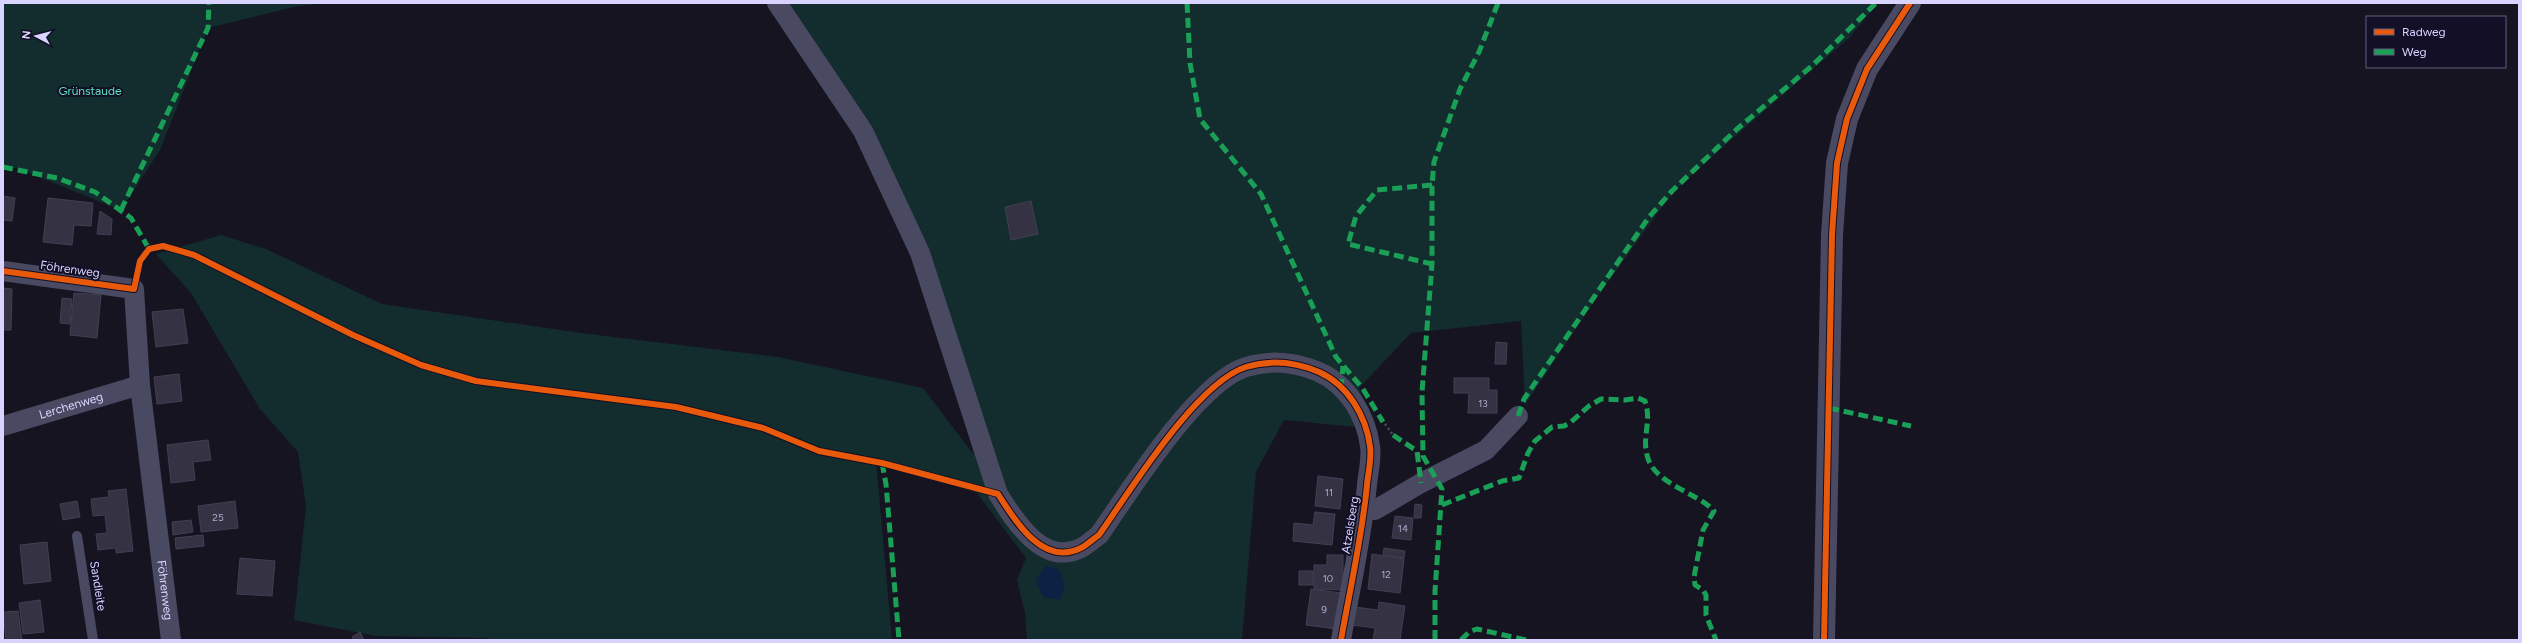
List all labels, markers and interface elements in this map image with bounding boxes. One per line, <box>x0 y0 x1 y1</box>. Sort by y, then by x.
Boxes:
north arrow <box>16 16 56 56</box>
legend <box>2366 16 2506 68</box>
text: Radweg <box>2402 25 2446 39</box>
text: N <box>20 30 34 40</box>
text: Weg <box>2402 45 2427 59</box>
park label: Grünstaude <box>58 84 122 98</box>
street label: Föhrenweg <box>39 258 101 280</box>
street label: Lerchenweg <box>37 389 105 422</box>
house number: 13 <box>1478 397 1488 410</box>
house number: 11 <box>1325 486 1333 499</box>
street label: Atzelsberg <box>1339 495 1361 555</box>
house number: 25 <box>212 511 224 524</box>
house number: 14 <box>1398 522 1408 535</box>
street label: Föhrenweg <box>154 559 176 621</box>
street label: Sandleite <box>87 560 109 612</box>
house number: 12 <box>1381 568 1391 581</box>
house number: 10 <box>1323 572 1333 585</box>
house number: 9 <box>1321 603 1327 616</box>

